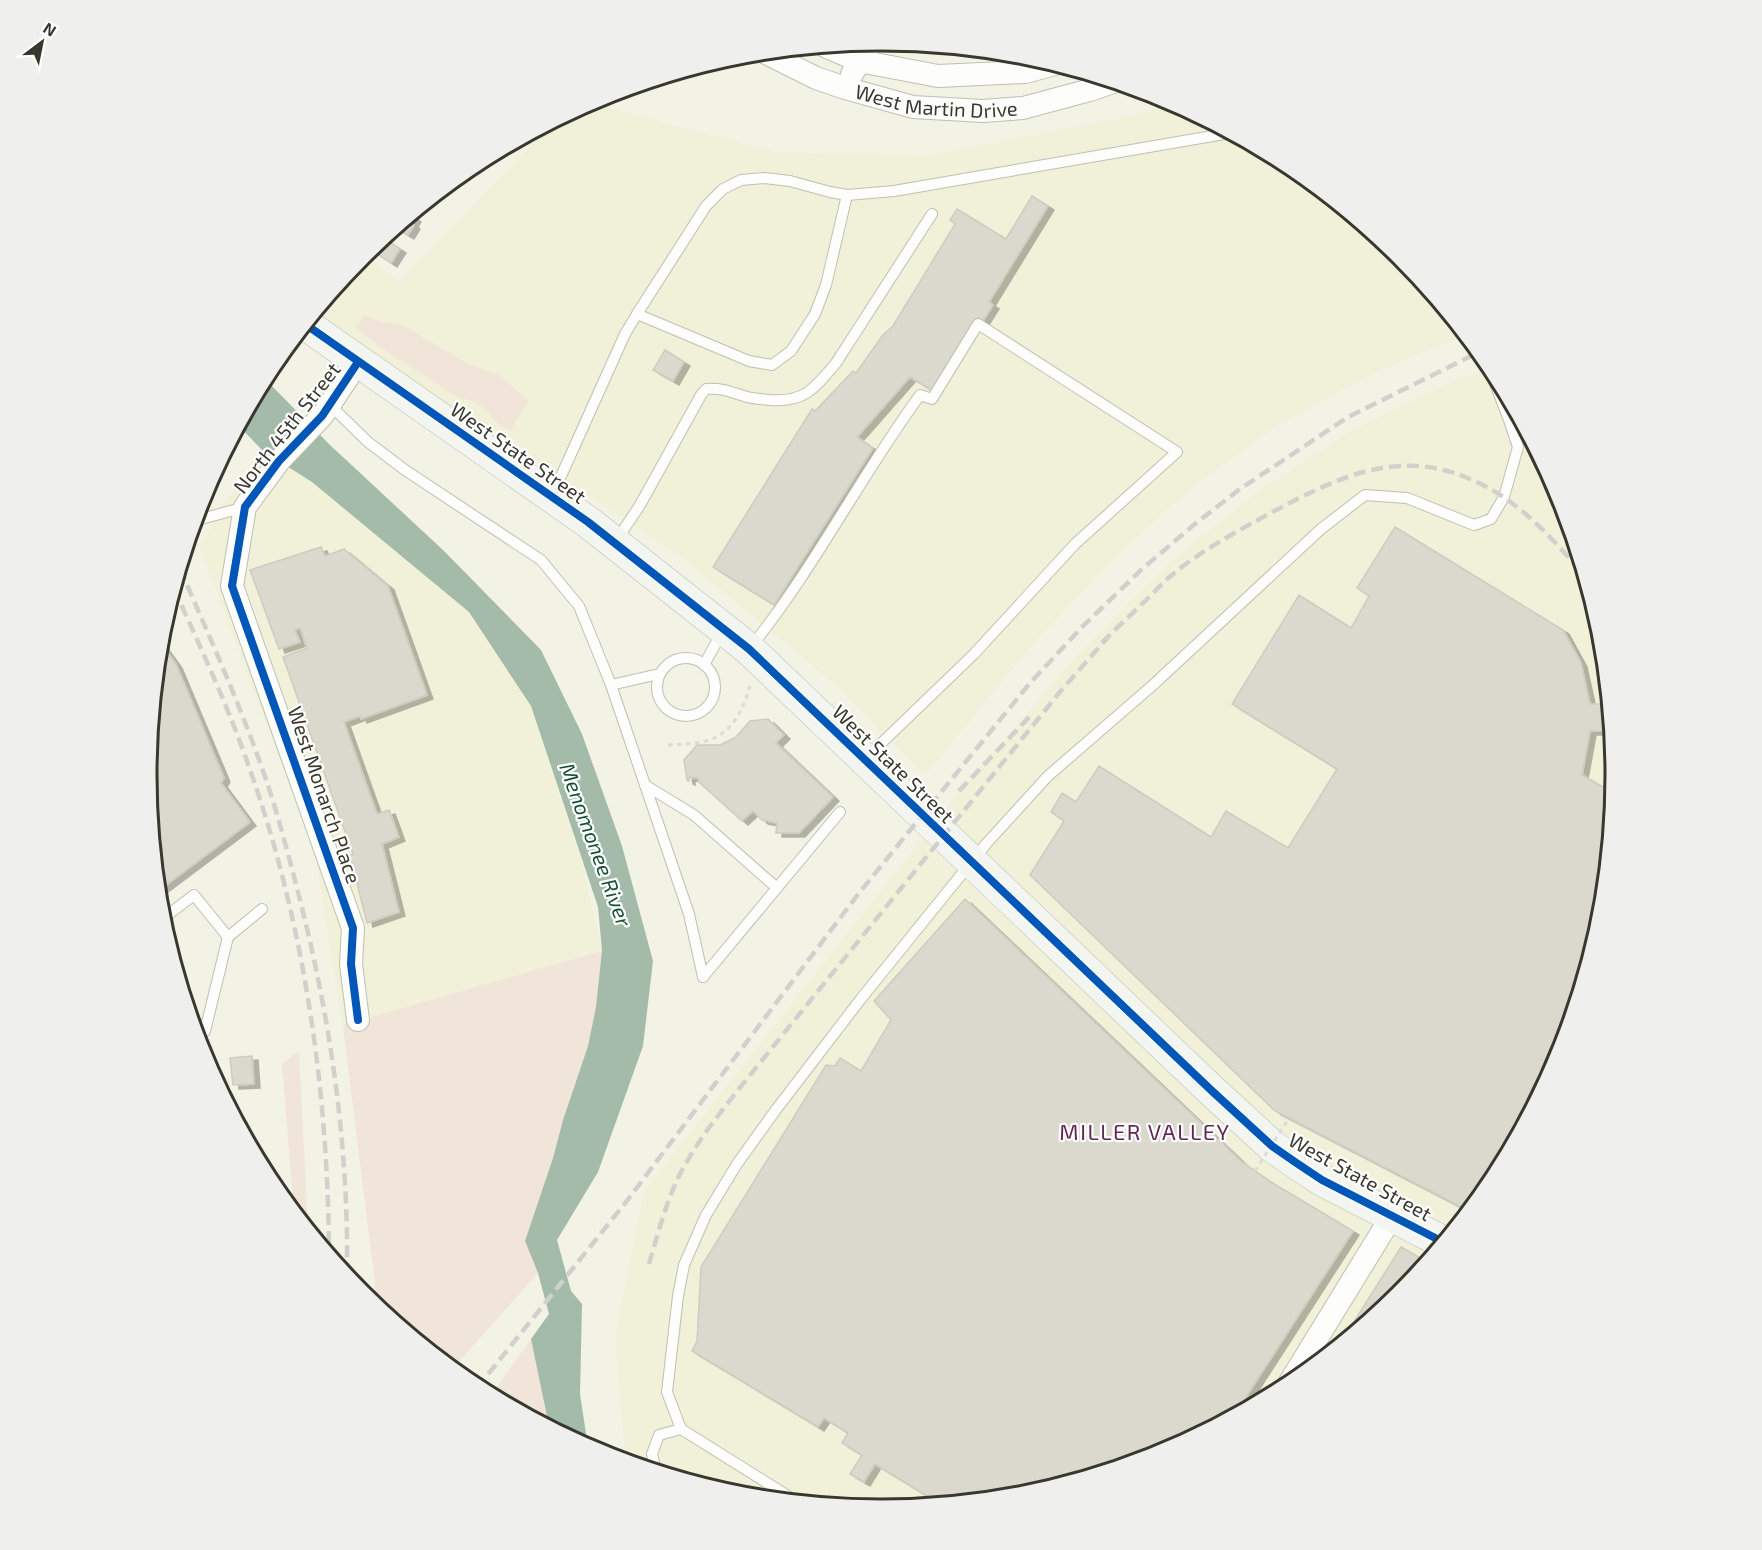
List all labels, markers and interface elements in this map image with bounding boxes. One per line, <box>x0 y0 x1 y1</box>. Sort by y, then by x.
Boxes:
north arrow <box>12 12 72 72</box>
text: N <box>40 18 60 40</box>
street label: West Martin Drive <box>853 78 1018 122</box>
street label: North 45th Street <box>228 357 345 498</box>
street label: West State Street <box>446 397 591 508</box>
street label: West State Street <box>828 699 960 828</box>
street label: West Monarch Place <box>283 703 367 886</box>
water label: Menomonee River <box>555 759 638 930</box>
district label: MILLER VALLEY <box>1059 1118 1231 1144</box>
street label: West State Street <box>1285 1127 1436 1226</box>

